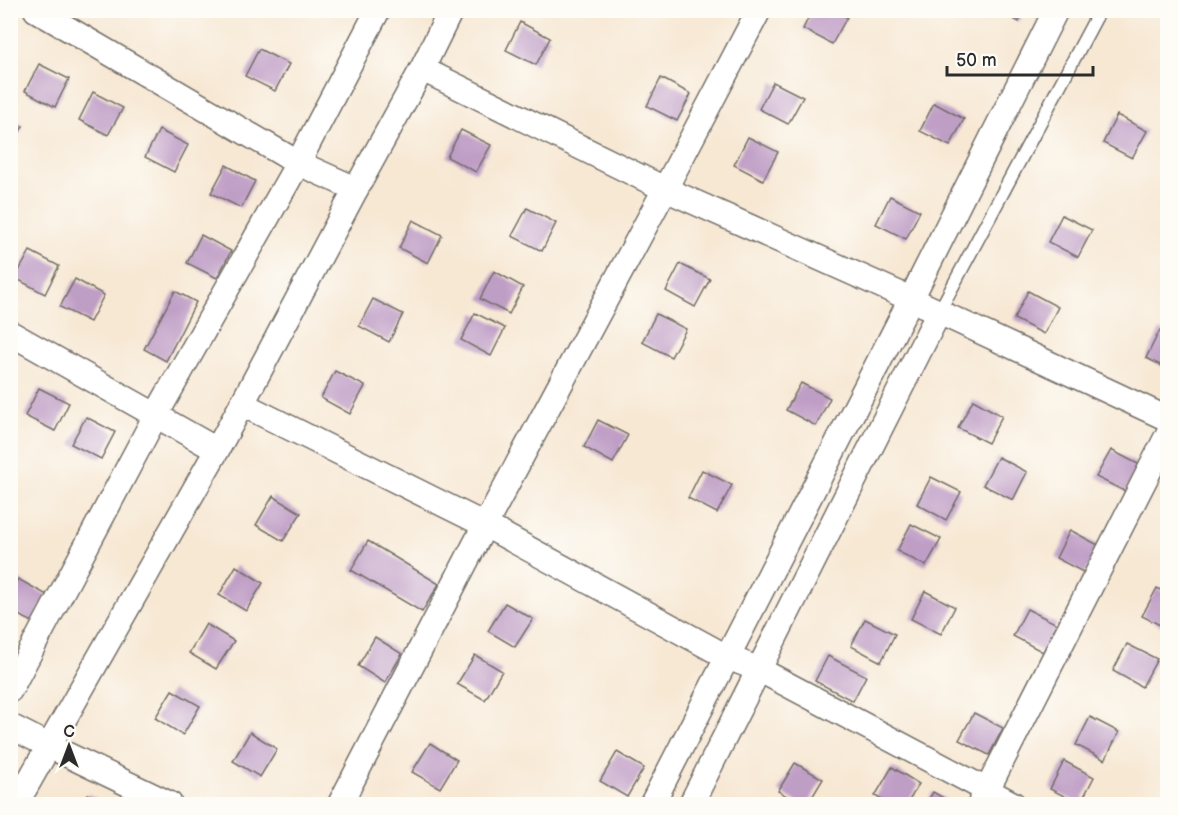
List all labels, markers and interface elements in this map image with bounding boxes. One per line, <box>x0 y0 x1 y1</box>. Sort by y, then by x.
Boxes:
scale bar <box>947 39 1092 77</box>
text: 50 m <box>956 50 997 71</box>
north arrow <box>39 716 99 776</box>
text: С <box>63 723 75 742</box>

